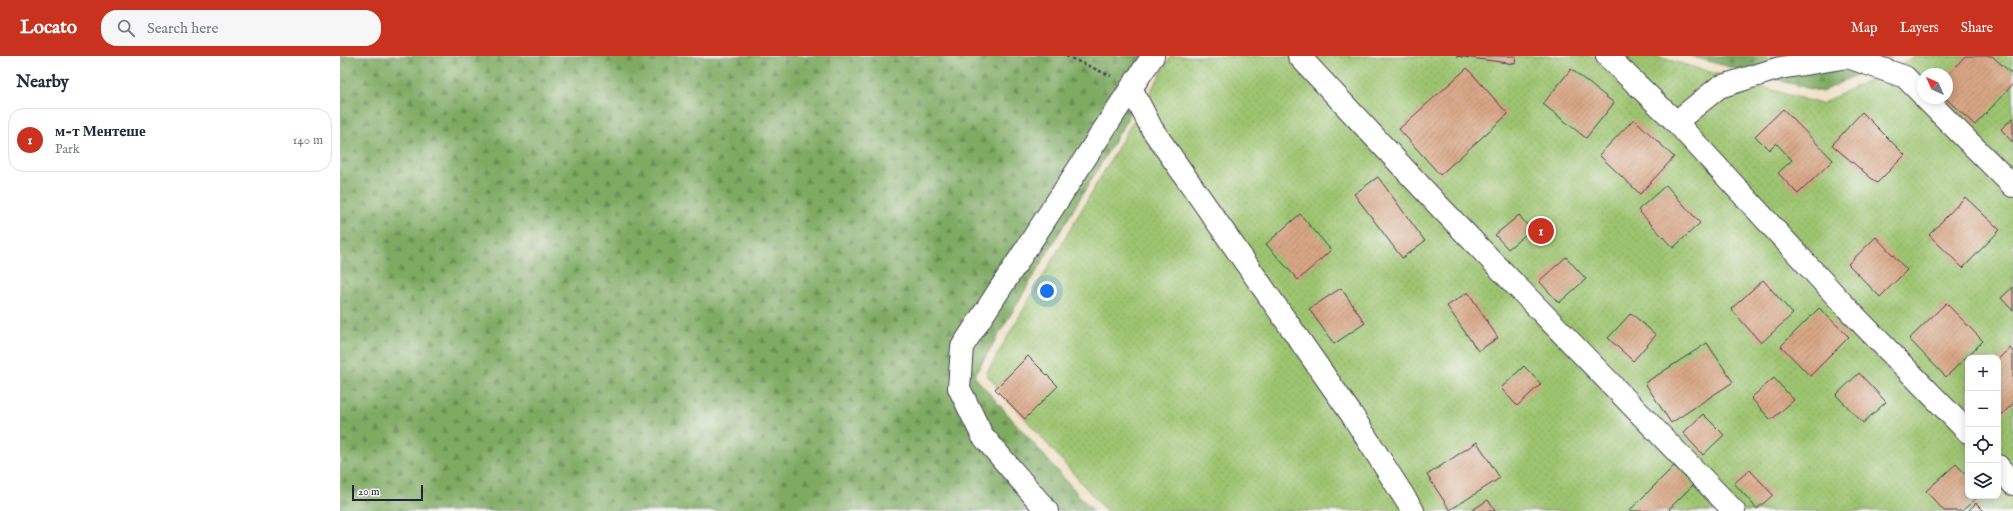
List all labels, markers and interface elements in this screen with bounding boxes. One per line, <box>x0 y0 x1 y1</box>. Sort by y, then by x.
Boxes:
search box <box>101 10 381 46</box>
text: Locato <box>20 16 77 40</box>
icon: search <box>115 17 137 39</box>
text: Search here <box>147 19 219 38</box>
text: Map <box>1851 19 1878 37</box>
text: Layers <box>1900 19 1939 37</box>
text: Share <box>1961 19 1993 37</box>
north arrow <box>1917 68 1953 104</box>
text: Nearby <box>16 72 69 93</box>
text: м-т Ментeше <box>55 122 146 141</box>
text: 1 <box>28 132 32 149</box>
text: 140 m <box>293 132 323 149</box>
text: Park <box>55 141 80 158</box>
pin: 1 <box>1528 216 1554 246</box>
your location <box>1037 281 1057 301</box>
map controls <box>1965 355 2001 499</box>
button: + <box>1965 355 2001 391</box>
button: − <box>1965 391 2001 427</box>
button: locate <box>1965 427 2001 463</box>
button: layers <box>1965 463 2001 499</box>
scale bar <box>352 483 423 502</box>
text: 20 m <box>358 485 379 499</box>

